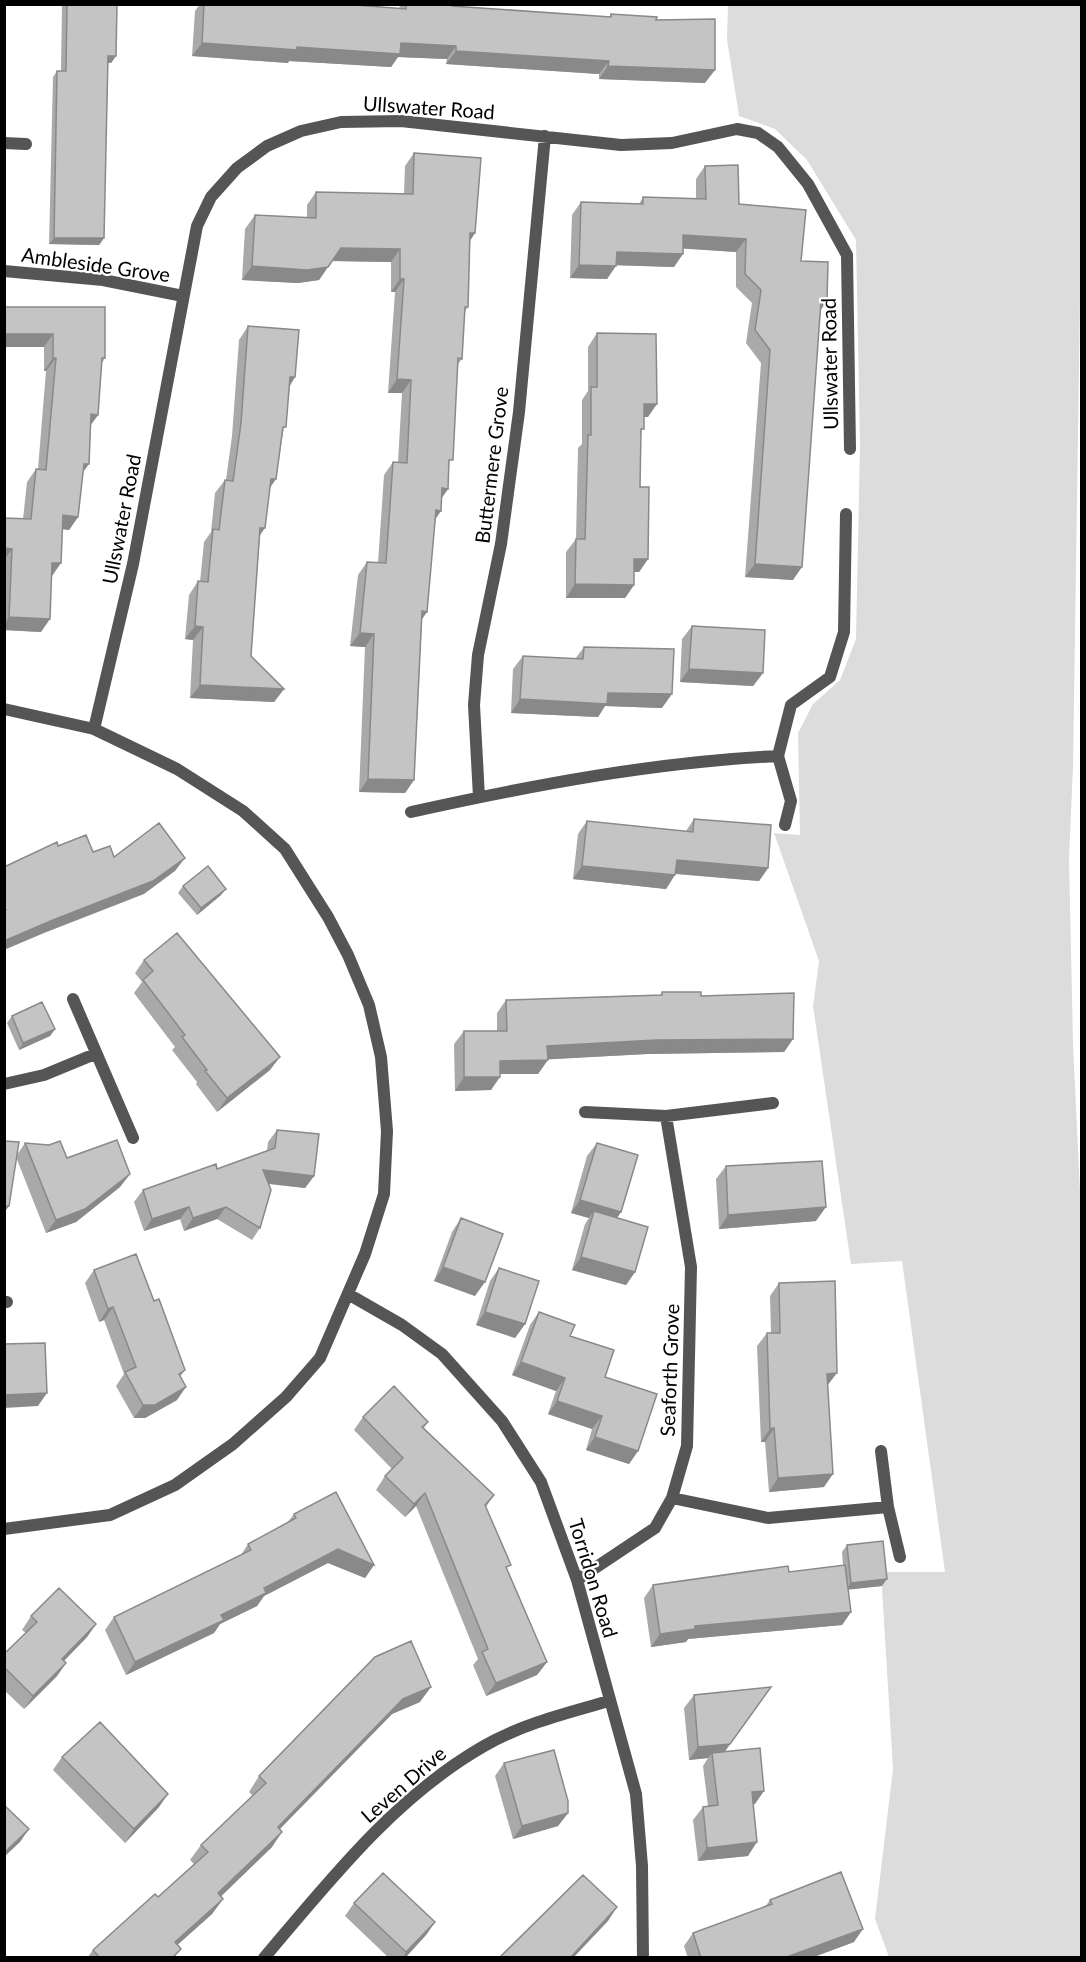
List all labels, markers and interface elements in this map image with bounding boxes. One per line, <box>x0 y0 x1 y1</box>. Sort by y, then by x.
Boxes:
street label: Ullswater Road <box>362 90 496 124</box>
street label: Ambleside Grove <box>20 242 172 286</box>
street label: Ullswater Road <box>816 298 842 430</box>
street label: Buttermere Grove <box>469 385 513 545</box>
street label: Ullswater Road <box>97 452 145 586</box>
street label: Seaforth Grove <box>655 1303 683 1437</box>
street label: Torridon Road <box>565 1516 623 1640</box>
street label: Leven Drive <box>356 1741 450 1827</box>

